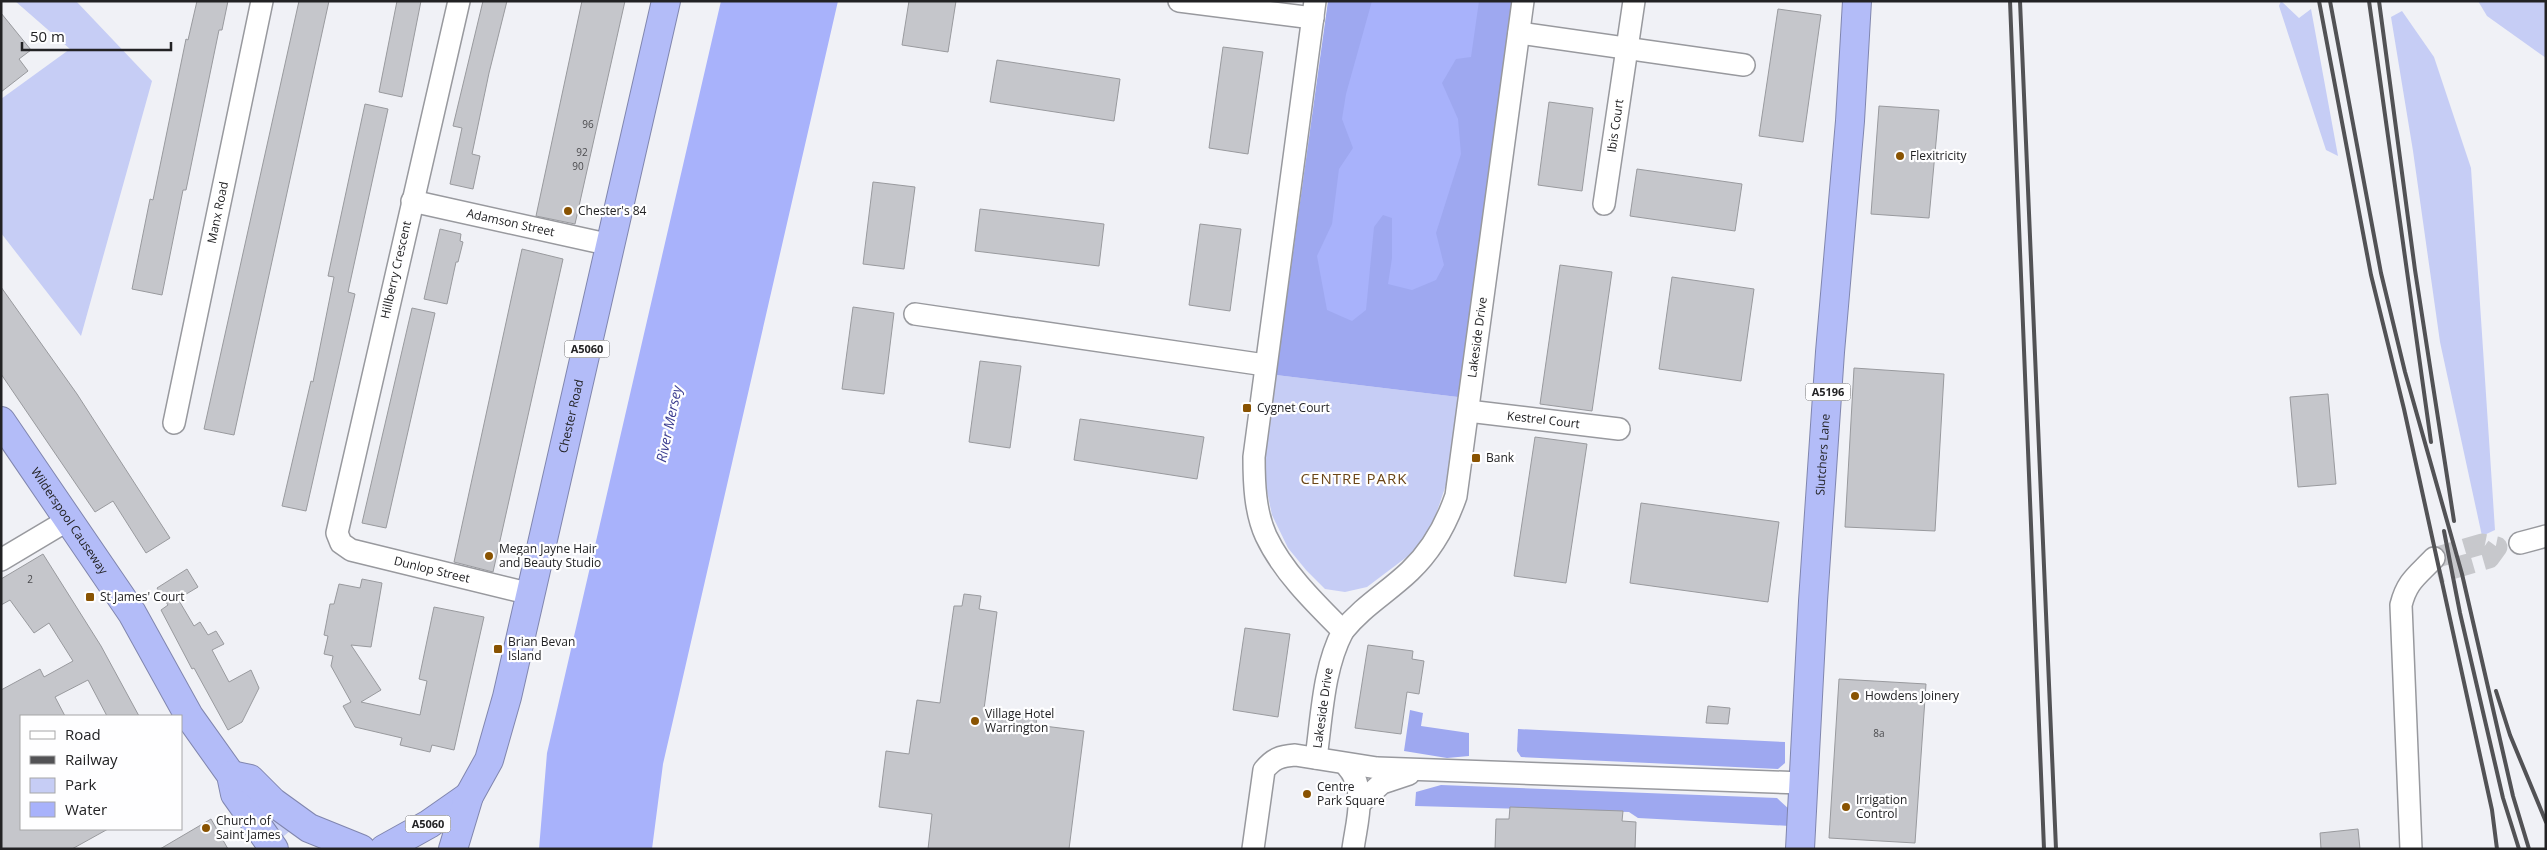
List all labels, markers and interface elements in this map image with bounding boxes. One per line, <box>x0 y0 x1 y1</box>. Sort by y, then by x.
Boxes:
scale bar <box>22 20 171 52</box>
text: 50 m <box>30 26 65 46</box>
street label: Ibis Court <box>1603 98 1627 154</box>
house number: 96 <box>582 117 594 131</box>
house number: 92 <box>576 145 588 159</box>
place label: Flexitricity <box>1910 147 1968 164</box>
marker: Flexitricity <box>1894 150 1906 162</box>
house number: 90 <box>572 159 584 173</box>
street label: Manx Road <box>203 180 232 245</box>
place label: Chester's 84 <box>578 202 647 219</box>
street label: Adamson Street <box>465 204 556 240</box>
marker: Chester's 84 <box>562 205 574 217</box>
street label: Hillberry Crescent <box>376 219 415 321</box>
street label: Lakeside Drive <box>1463 296 1491 379</box>
road number: A5060 <box>564 340 610 358</box>
street label: Chester Road <box>554 378 587 455</box>
water label: River Mersey <box>651 382 686 464</box>
road number: A5196 <box>1806 384 1850 401</box>
place label: Cygnet Court <box>1257 399 1330 416</box>
marker: Cygnet Court <box>1241 402 1253 414</box>
street label: Kestrel Court <box>1506 407 1581 432</box>
street label: Slutchers Lane <box>1811 413 1834 496</box>
place label: Bank <box>1486 449 1515 466</box>
marker: Bank <box>1470 452 1482 464</box>
street label: Wilderspool Causeway <box>27 464 113 578</box>
district label: CENTRE PARK <box>1301 468 1407 488</box>
place label: Megan Jayne Hair and Beauty Studio <box>499 540 601 571</box>
marker: Megan Jayne Hair and Beauty Studio <box>483 550 495 562</box>
street label: Dunlop Street <box>392 552 472 587</box>
house number: 2 <box>27 572 33 586</box>
place label: St James' Court <box>100 588 185 605</box>
marker: St James' Court <box>84 591 96 603</box>
place label: Brian Bevan Island <box>508 633 575 664</box>
marker: Brian Bevan Island <box>492 643 504 655</box>
street label: Lakeside Drive <box>1308 666 1337 749</box>
place label: Howdens Joinery <box>1865 687 1960 704</box>
marker: Howdens Joinery <box>1849 690 1861 702</box>
place label: Village Hotel Warrington <box>985 705 1054 736</box>
legend <box>20 715 182 830</box>
marker: Village Hotel Warrington <box>969 715 981 727</box>
text: Road <box>65 724 101 744</box>
house number: 8a <box>1873 726 1885 740</box>
text: Railway <box>65 749 118 769</box>
text: Park <box>65 774 96 794</box>
place label: Centre Park Square <box>1317 778 1385 809</box>
marker: Centre Park Square <box>1301 788 1313 800</box>
place label: Irrigation Control <box>1856 791 1907 822</box>
text: Water <box>65 799 107 819</box>
marker: Irrigation Control <box>1840 801 1852 813</box>
place label: Church of Saint James <box>216 812 281 843</box>
road number: A5060 <box>406 816 450 832</box>
marker: Church of Saint James <box>200 822 212 834</box>

